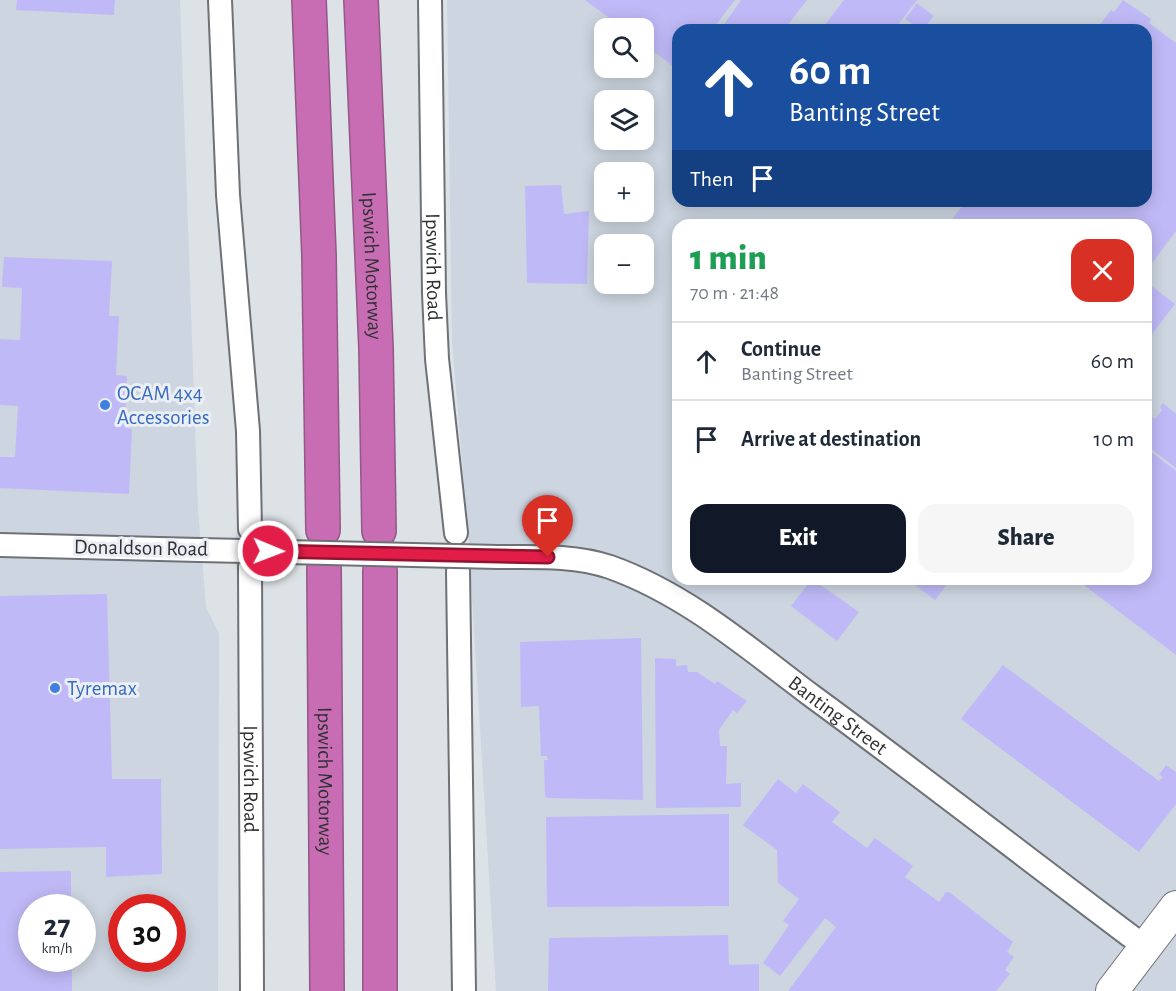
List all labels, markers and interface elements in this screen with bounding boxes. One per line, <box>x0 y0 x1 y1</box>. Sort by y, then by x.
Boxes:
map controls <box>594 18 654 294</box>
button: search <box>594 18 654 78</box>
icon: ahead <box>690 48 768 126</box>
text: 60 m <box>789 50 871 92</box>
button: layers <box>594 90 654 150</box>
text: Banting Street <box>789 99 940 126</box>
button: + <box>594 162 654 222</box>
icon: arrive <box>746 162 779 195</box>
text: Then <box>690 168 734 190</box>
street label: Ipswich Motorway <box>359 191 386 340</box>
street label: Ipswich Road <box>422 213 446 321</box>
button: − <box>594 234 654 294</box>
button: close <box>1071 239 1134 302</box>
text: 1 min <box>690 240 767 276</box>
text: 70 m · 21:48 <box>690 283 779 303</box>
text: Continue <box>741 338 821 360</box>
icon: ahead <box>690 345 723 378</box>
text: 60 m <box>1091 350 1134 372</box>
text: Banting Street <box>741 364 853 384</box>
place label: OCAM 4x4 Accessories <box>117 383 210 428</box>
marker: OCAM 4x4 Accessories <box>98 398 112 412</box>
icon: arrive <box>690 423 723 456</box>
text: Arrive at destination <box>741 428 921 450</box>
text: 10 m <box>1094 428 1134 450</box>
pin <box>522 495 573 557</box>
icon: arrive <box>531 504 564 537</box>
button: Exit <box>690 504 906 573</box>
button: Share <box>918 504 1134 573</box>
position arrow <box>236 519 300 583</box>
street label: Donaldson Road <box>74 536 208 560</box>
street label: Banting Street <box>785 672 892 759</box>
place label: Tyremax <box>67 678 137 699</box>
marker: Tyremax <box>48 681 62 695</box>
street label: Ipswich Motorway <box>314 707 337 855</box>
street label: Ipswich Road <box>240 725 262 833</box>
speed limit sign: 30 <box>108 894 186 972</box>
text: 27 <box>43 911 71 941</box>
text: km/h <box>42 941 72 956</box>

